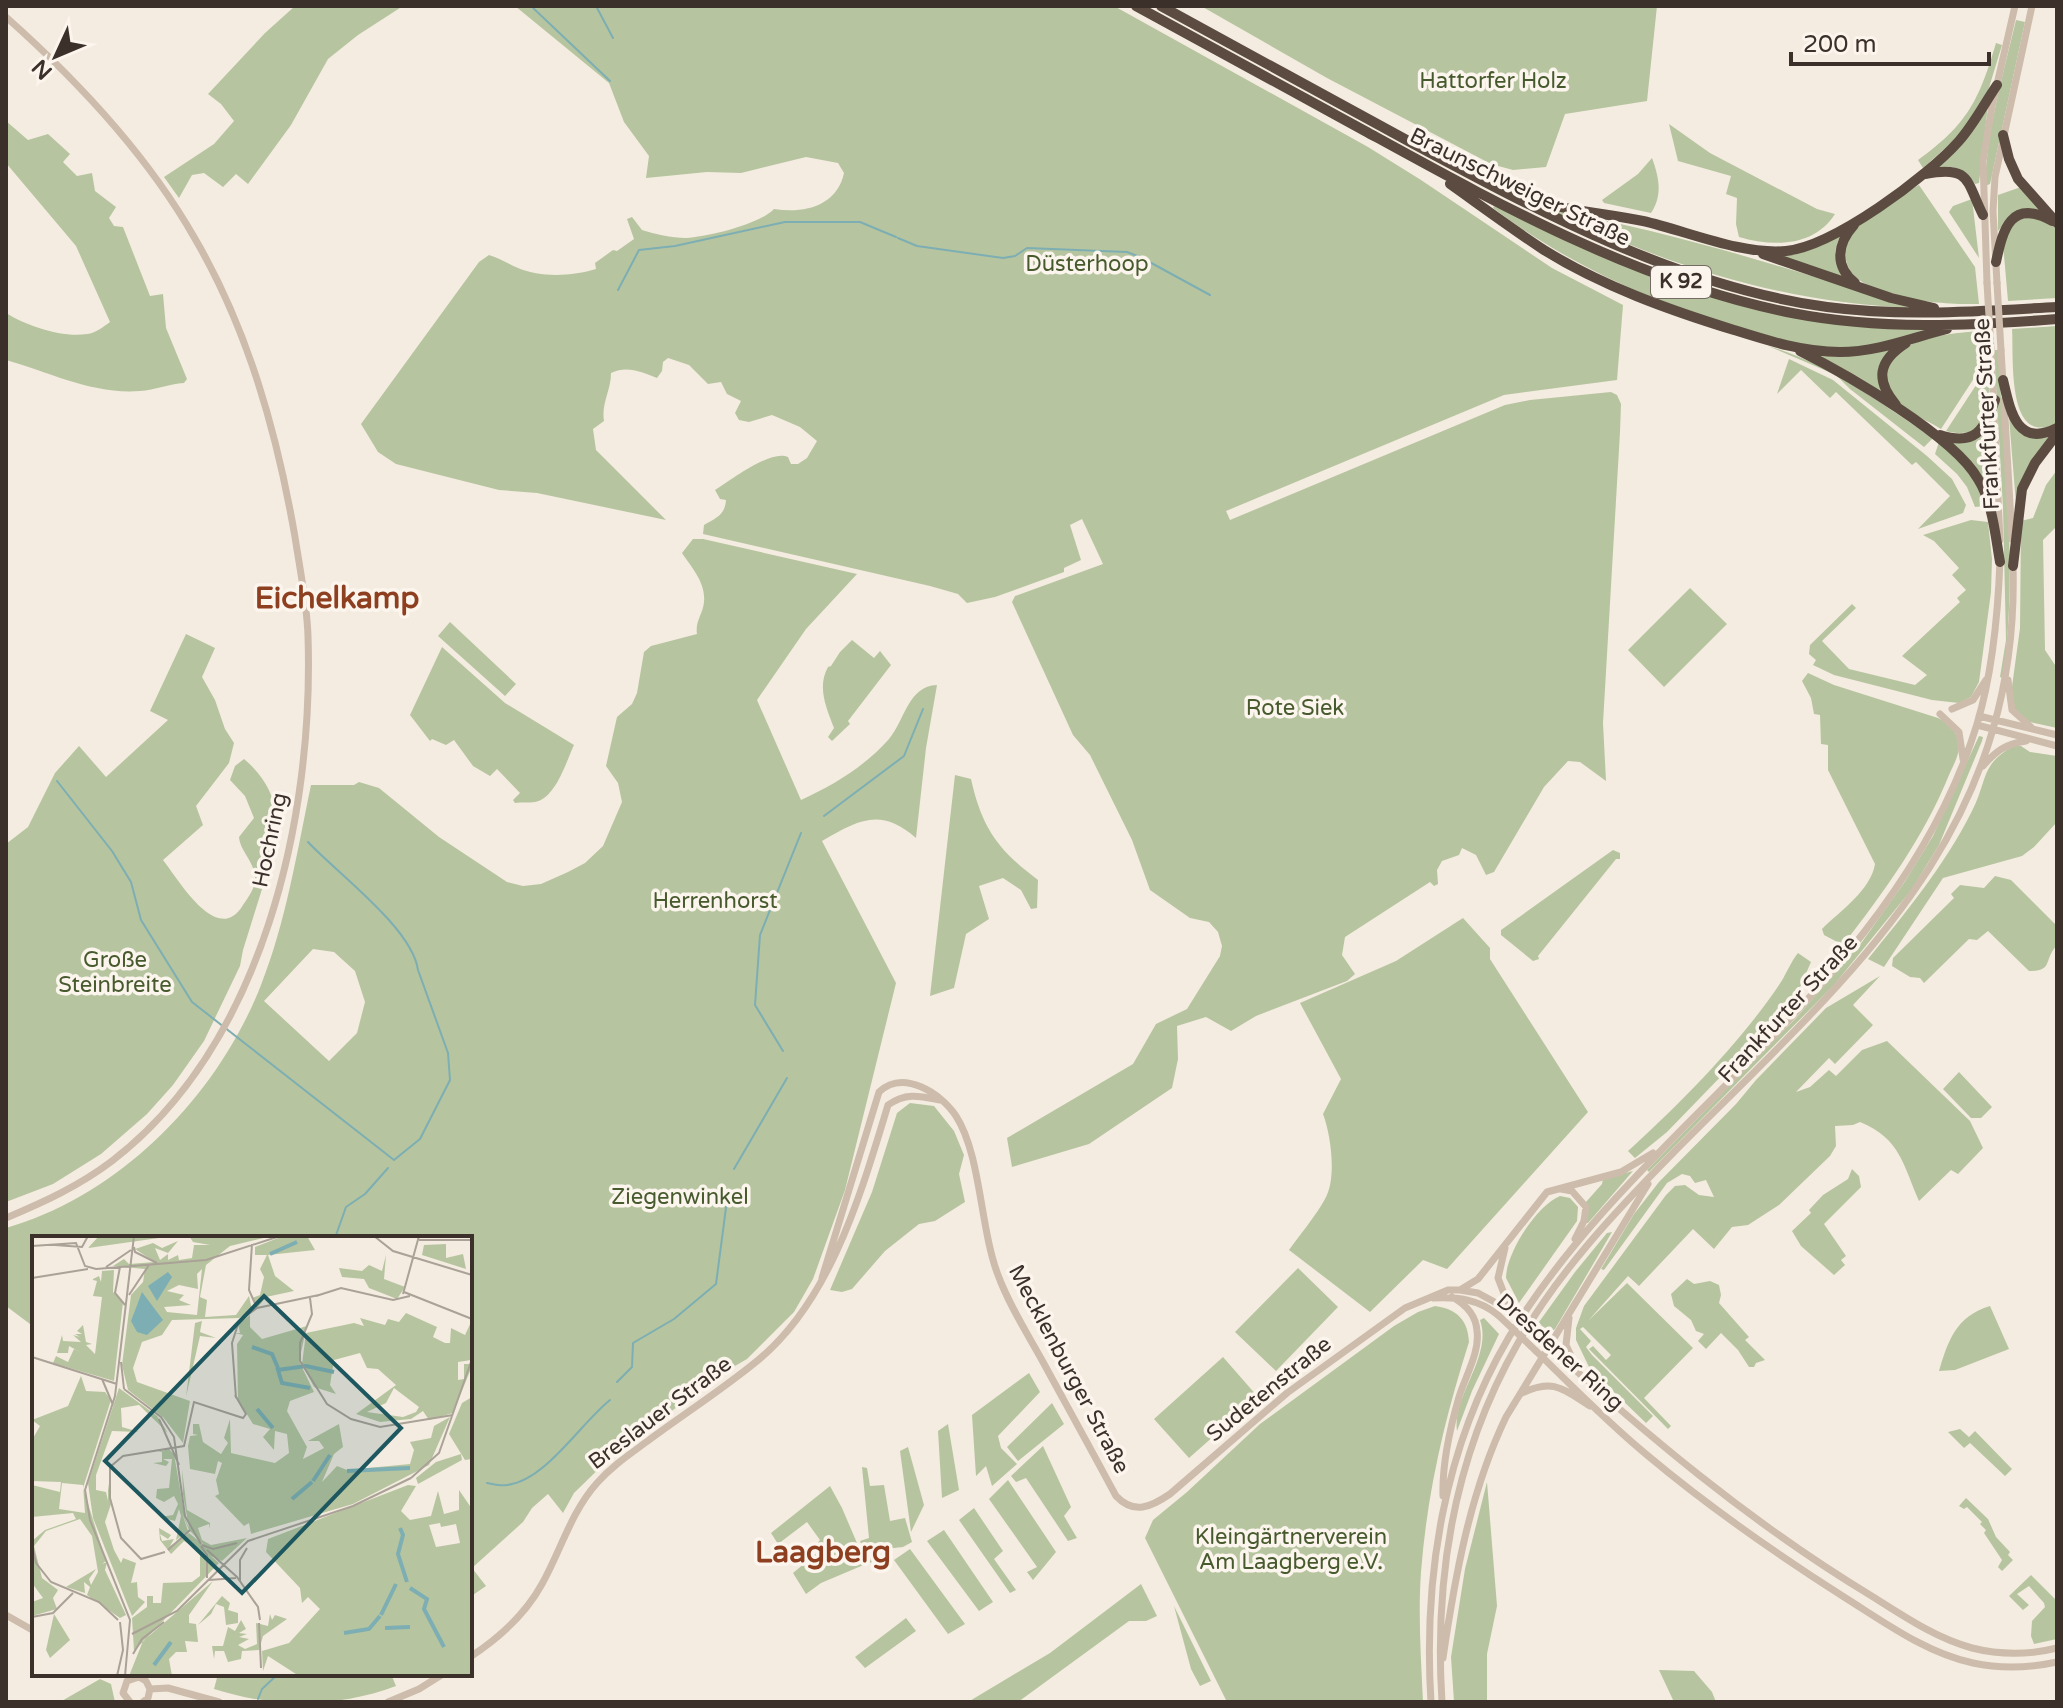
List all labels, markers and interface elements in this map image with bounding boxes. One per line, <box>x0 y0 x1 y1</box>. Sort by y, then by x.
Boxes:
north arrow <box>16 16 96 96</box>
scale bar <box>1791 16 1989 66</box>
text: 200 m <box>1803 30 1877 59</box>
text: N <box>27 54 58 85</box>
park label: Hattorfer Holz <box>1419 68 1567 94</box>
street label: Braunschweiger Straße <box>1406 122 1634 252</box>
park label: Düsterhoop <box>1025 251 1149 277</box>
road number: K 92 <box>1651 266 1711 298</box>
street label: Frankfurter Straße <box>1969 317 2005 511</box>
district label: Eichelkamp <box>255 580 419 617</box>
park label: Rote Siek <box>1246 695 1344 721</box>
street label: Hochring <box>247 790 293 890</box>
park label: Herrenhorst <box>652 888 778 914</box>
street label: Frankfurter Straße <box>1713 930 1863 1088</box>
park label: Große Steinbreite <box>58 947 172 998</box>
park label: Ziegenwinkel <box>611 1184 749 1210</box>
inset map <box>32 1236 472 1676</box>
street label: Mecklenburger Straße <box>1003 1260 1135 1478</box>
street label: Dresdener Ring <box>1491 1288 1629 1416</box>
street label: Sudetenstraße <box>1201 1331 1337 1447</box>
street label: Breslauer Straße <box>583 1351 737 1475</box>
park label: Kleingärtnerverein Am Laagberg e.V. <box>1195 1524 1387 1575</box>
district label: Laagberg <box>755 1534 891 1571</box>

